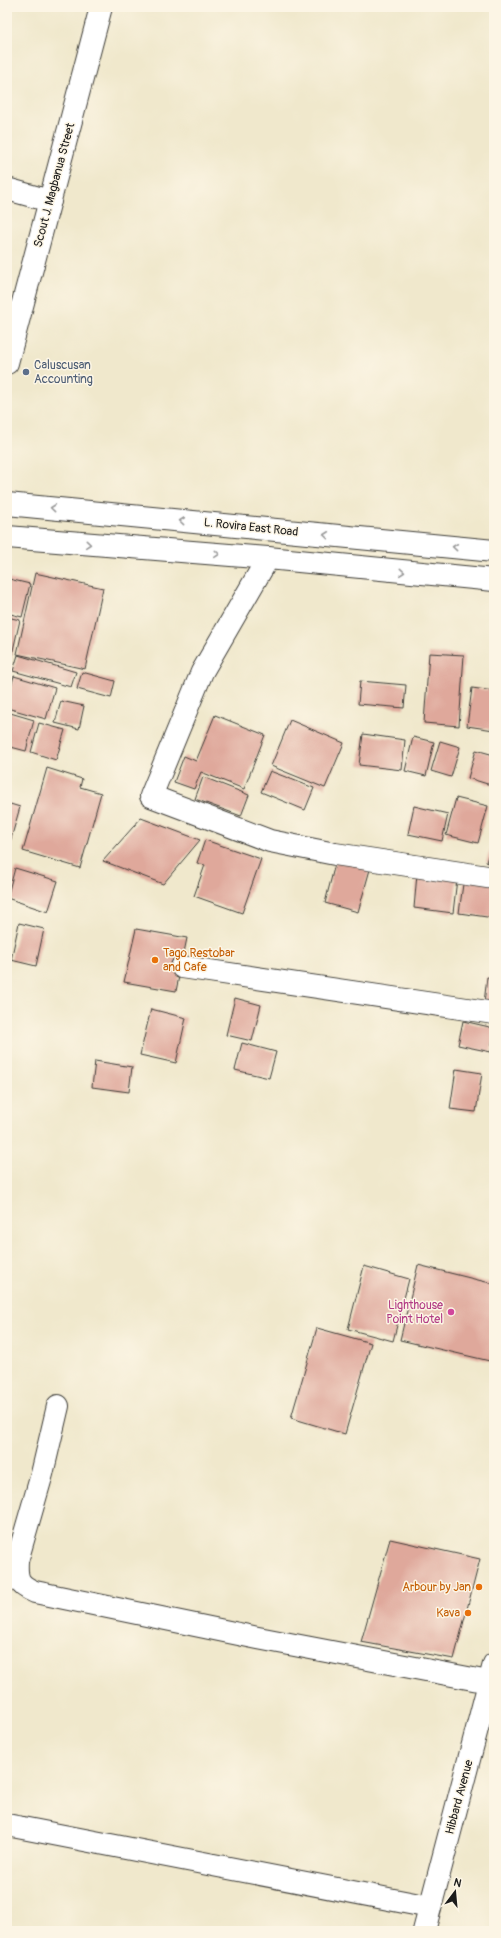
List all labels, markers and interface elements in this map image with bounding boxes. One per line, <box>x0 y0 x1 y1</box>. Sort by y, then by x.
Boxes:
street label: Scout J. Magbanua Street <box>31 121 78 249</box>
place label: Caluscusan Accounting <box>34 358 93 387</box>
marker: Caluscusan Accounting <box>21 367 31 377</box>
one-way arrow <box>50 504 56 513</box>
street label: L. Rovira East Road <box>203 515 299 540</box>
one-way arrow <box>179 516 186 525</box>
one-way arrow <box>323 530 329 539</box>
one-way arrow <box>85 539 91 548</box>
one-way arrow <box>452 543 458 552</box>
one-way arrow <box>214 549 220 558</box>
one-way arrow <box>399 567 405 576</box>
place label: Tago Restobar and Cafe <box>163 946 236 975</box>
marker: Tago Restobar and Cafe <box>150 955 160 965</box>
place label: Lighthouse Point Hotel <box>386 1298 443 1327</box>
marker: Lighthouse Point Hotel <box>446 1307 456 1317</box>
place label: Arbour by Jan <box>402 1580 471 1595</box>
marker: Arbour by Jan <box>474 1582 484 1592</box>
place label: Kava <box>436 1606 460 1621</box>
marker: Kava <box>463 1608 473 1618</box>
street label: Hibbard Avenue <box>442 1758 477 1836</box>
north arrow <box>435 1872 475 1912</box>
text: N <box>452 1876 464 1890</box>

